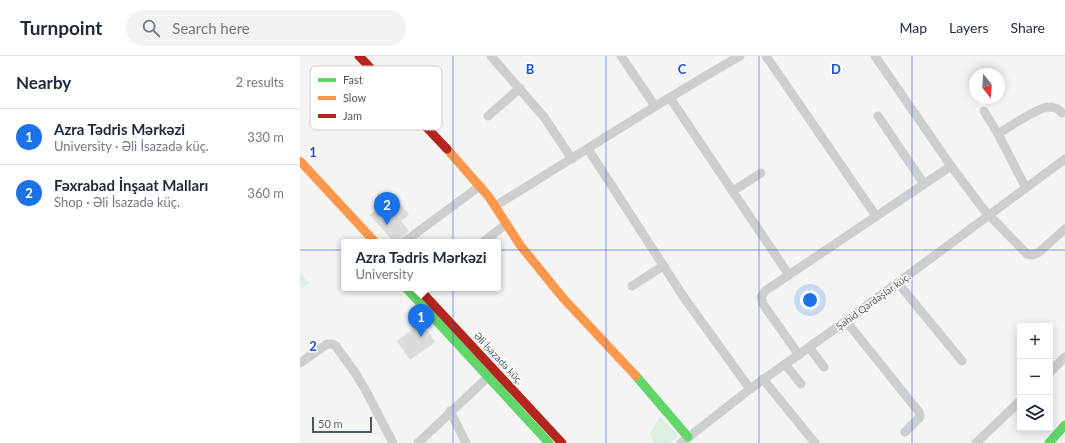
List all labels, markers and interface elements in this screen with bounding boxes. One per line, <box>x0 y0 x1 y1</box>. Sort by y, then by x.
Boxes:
search box <box>126 10 406 46</box>
text: Turnpoint <box>20 16 102 39</box>
icon: search <box>140 17 162 39</box>
text: Search here <box>172 19 250 37</box>
text: Map <box>899 19 927 36</box>
text: Layers <box>949 19 989 36</box>
text: Share <box>1011 19 1045 36</box>
text: B <box>526 61 535 77</box>
text: C <box>678 61 687 77</box>
text: D <box>831 61 841 77</box>
legend <box>310 66 442 130</box>
north arrow <box>969 68 1005 104</box>
text: Nearby <box>16 72 71 93</box>
text: Fast <box>343 73 363 86</box>
text: 2 results <box>236 74 284 90</box>
text: Slow <box>343 91 367 104</box>
text: Jam <box>343 109 362 122</box>
text: Azra Tədris Mərkəzi <box>54 120 185 138</box>
text: 1 <box>25 129 33 145</box>
text: 330 m <box>247 129 284 145</box>
text: University · Əli İsazadə küç. <box>54 138 209 154</box>
text: 1 <box>309 144 317 160</box>
text: Fəxrabad İnşaat Malları <box>54 176 208 194</box>
text: 2 <box>25 185 33 201</box>
text: 360 m <box>247 185 284 201</box>
pin: 2 <box>374 192 400 225</box>
text: Shop · Əli İsazadə küç. <box>54 194 180 210</box>
popup <box>341 239 501 291</box>
text: Azra Tədris Mərkəzi <box>355 248 487 266</box>
text: University <box>355 266 413 282</box>
street label: Şəhid Qardaşlar küç. <box>833 270 913 332</box>
your location <box>800 290 820 310</box>
pin: 1 <box>408 304 434 337</box>
map controls <box>1017 323 1053 431</box>
button: + <box>1017 323 1053 359</box>
street label: Əli İsazadə küç. <box>472 329 526 387</box>
text: 2 <box>309 338 317 354</box>
button: − <box>1017 359 1053 395</box>
button: layers <box>1017 395 1053 431</box>
scale bar <box>312 415 372 434</box>
text: 50 m <box>318 417 343 430</box>

